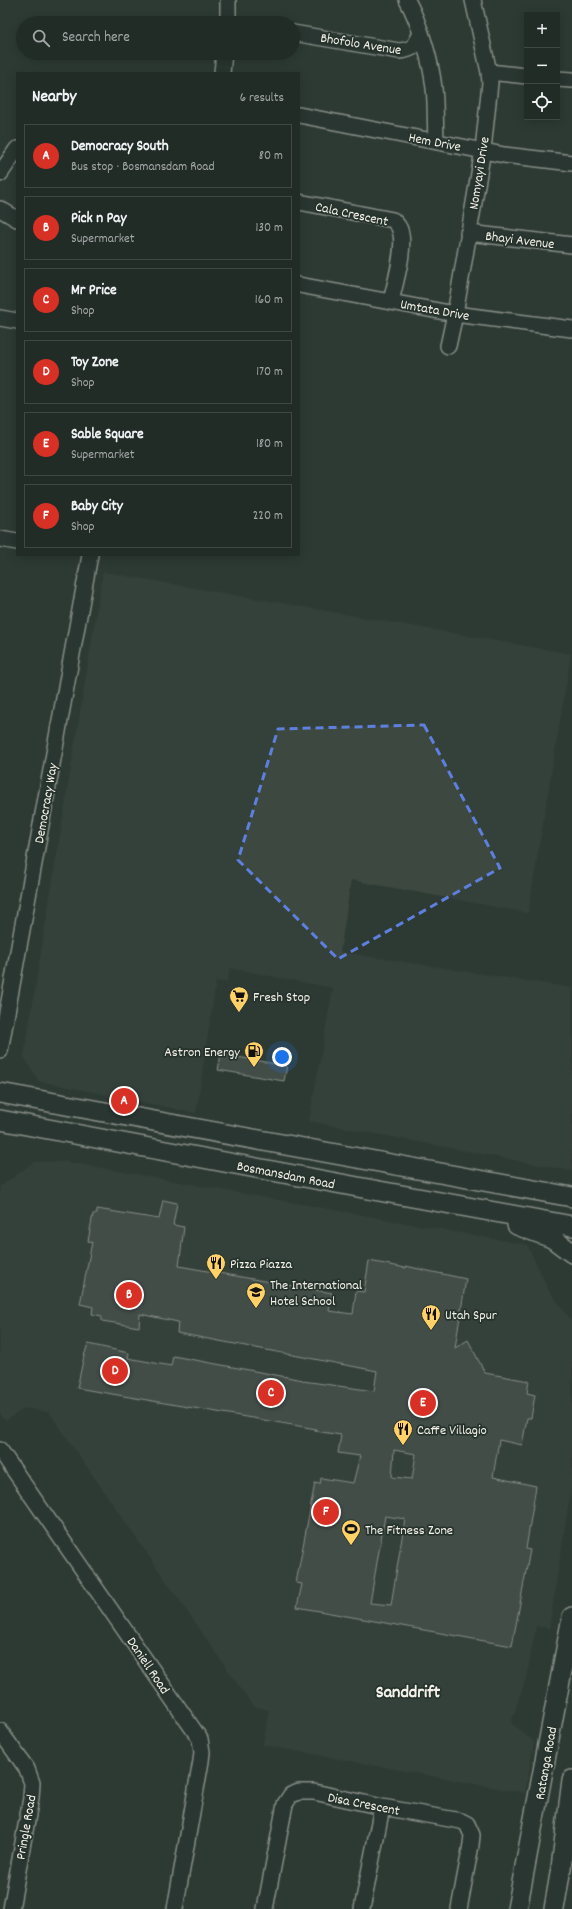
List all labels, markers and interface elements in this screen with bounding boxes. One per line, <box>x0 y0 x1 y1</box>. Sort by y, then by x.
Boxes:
map controls <box>524 12 560 120</box>
button: + <box>524 12 560 48</box>
search box <box>16 16 300 60</box>
icon: search <box>30 27 52 49</box>
text: Search here <box>62 27 130 49</box>
street label: Bhofolo Avenue <box>319 29 403 61</box>
button: − <box>524 48 560 84</box>
button: locate <box>524 84 560 120</box>
text: Nearby <box>32 86 76 110</box>
text: 6 results <box>240 89 284 108</box>
street label: Hem Drive <box>407 128 463 158</box>
street label: Nomyayi Drive <box>464 135 496 211</box>
text: Democracy South <box>71 136 169 158</box>
text: A <box>42 147 50 166</box>
text: 80 m <box>259 147 283 166</box>
text: Bus stop · Bosmansdam Road <box>71 158 215 177</box>
street label: Cala Crescent <box>313 197 390 232</box>
text: Pick n Pay <box>71 208 126 230</box>
text: B <box>43 219 49 238</box>
text: 130 m <box>255 219 283 238</box>
street label: Bhayi Avenue <box>484 227 555 255</box>
text: Supermarket <box>71 230 135 249</box>
text: Mr Price <box>71 280 117 302</box>
text: C <box>43 291 49 310</box>
text: 160 m <box>255 291 283 310</box>
street label: Umtata Drive <box>398 295 471 327</box>
text: Shop <box>71 302 94 321</box>
text: Toy Zone <box>71 352 119 374</box>
text: D <box>43 363 49 382</box>
text: 170 m <box>256 363 283 382</box>
text: Shop <box>71 374 94 393</box>
text: Sable Square <box>71 424 144 446</box>
text: E <box>43 435 49 454</box>
text: 180 m <box>256 435 283 454</box>
text: Supermarket <box>71 446 135 465</box>
text: Baby City <box>71 496 123 518</box>
text: F <box>43 507 49 526</box>
text: 220 m <box>253 507 283 526</box>
text: Shop <box>71 518 94 537</box>
street label: Democracy Way <box>30 761 64 845</box>
supermarket icon: Fresh Stop <box>228 985 250 1013</box>
place label: Fresh Stop <box>253 988 310 1008</box>
fuel station icon: Astron Energy <box>243 1040 265 1068</box>
place label: Astron Energy <box>164 1043 240 1063</box>
your location <box>272 1047 292 1067</box>
pin: A <box>111 1086 137 1116</box>
street label: Bosmansdam Road <box>235 1157 336 1195</box>
restaurant icon: Pizza Piazza <box>205 1252 227 1280</box>
place label: Pizza Piazza <box>230 1255 292 1275</box>
place label: The International Hotel School <box>270 1276 363 1312</box>
pin: B <box>116 1280 142 1310</box>
school or university icon: The International Hotel School <box>245 1281 267 1309</box>
restaurant icon: Utah Spur <box>420 1303 442 1331</box>
place label: Utah Spur <box>445 1306 498 1326</box>
pin: D <box>102 1356 128 1386</box>
pin: C <box>258 1378 284 1408</box>
pin: E <box>410 1388 436 1418</box>
restaurant icon: Caffe Villagio <box>392 1418 414 1446</box>
place label: Caffe Villagio <box>417 1421 487 1441</box>
pin: F <box>313 1497 339 1527</box>
sports icon: The Fitness Zone <box>340 1518 362 1546</box>
place label: The Fitness Zone <box>365 1521 453 1541</box>
street label: Daniell Road <box>121 1634 174 1699</box>
district label: Sanddrift <box>376 1681 441 1706</box>
street label: Ratanga Road <box>531 1725 563 1801</box>
street label: Disa Crescent <box>326 1788 401 1822</box>
street label: Pringle Road <box>11 1793 43 1861</box>

